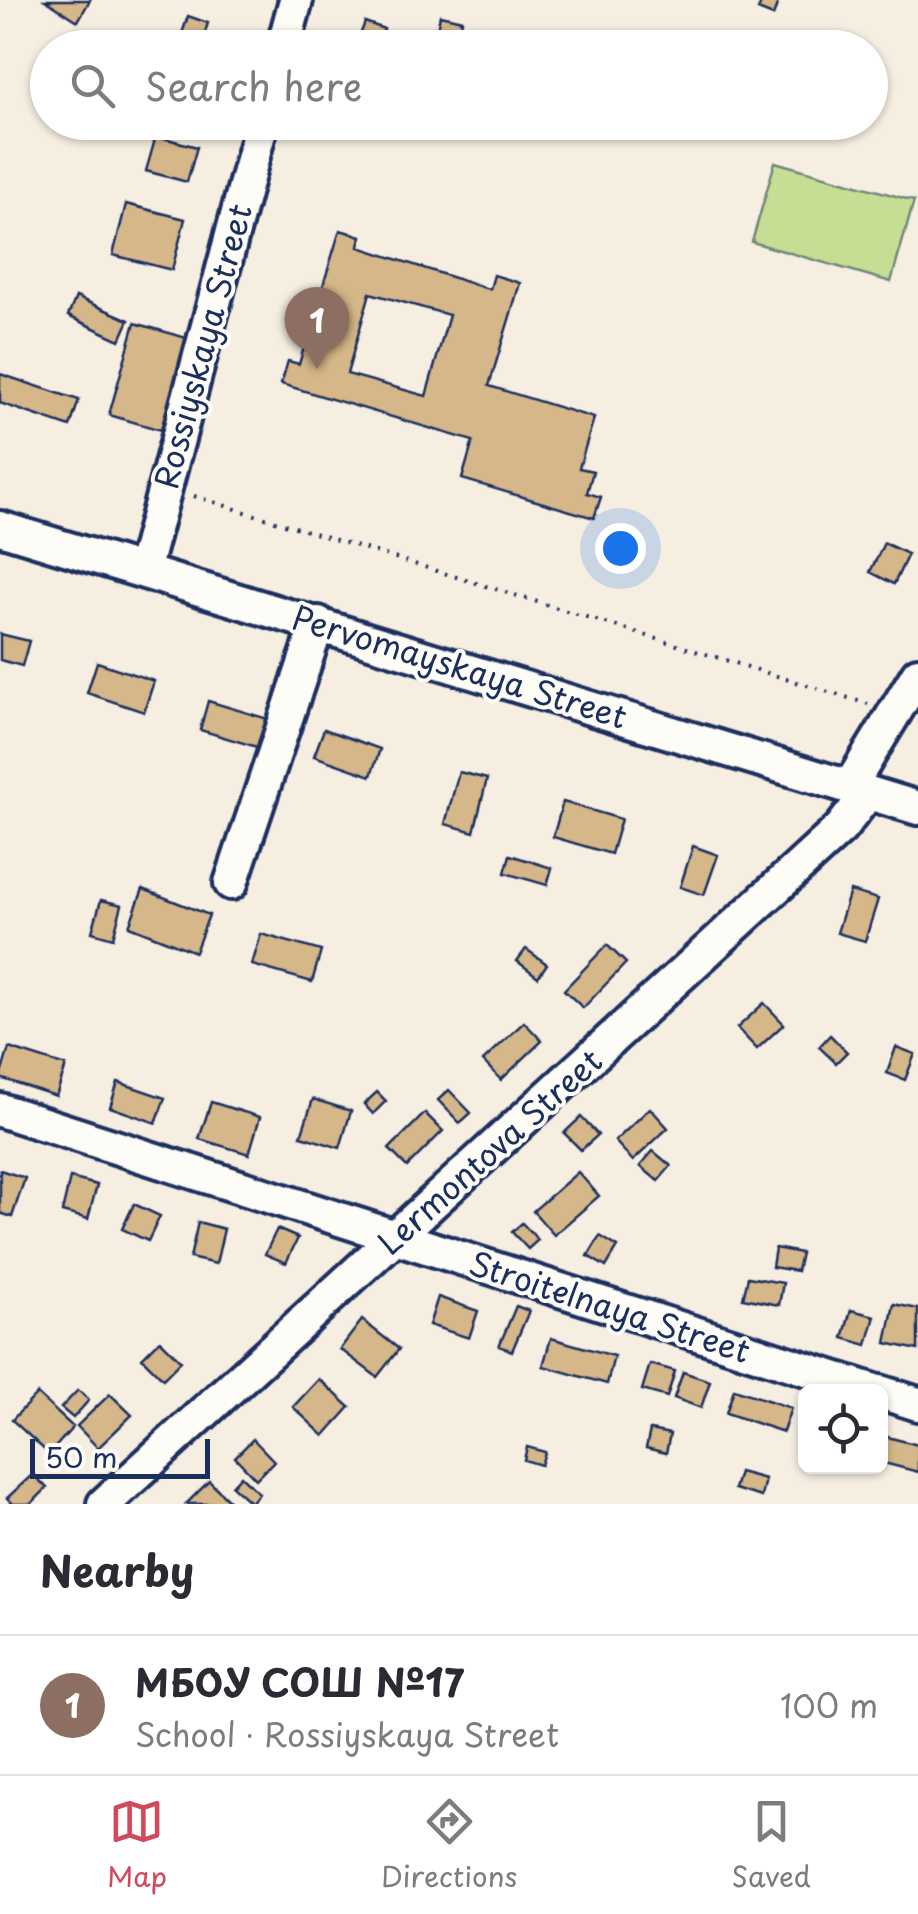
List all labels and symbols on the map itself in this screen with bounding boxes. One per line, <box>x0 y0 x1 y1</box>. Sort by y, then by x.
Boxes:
street label: Rossiyskaya Street <box>141 198 263 494</box>
pin: 1 <box>284 286 350 369</box>
your location <box>595 523 646 574</box>
street label: Pervomayskaya Street <box>287 592 633 740</box>
street label: Lermontova Street <box>366 1037 612 1265</box>
street label: Stroitelnaya Street <box>463 1238 757 1374</box>
scale bar <box>30 1434 210 1478</box>

